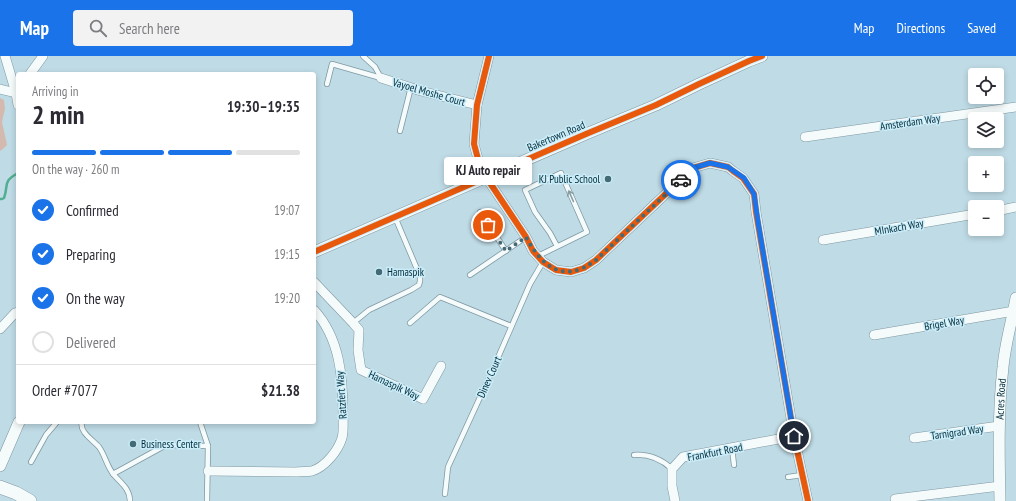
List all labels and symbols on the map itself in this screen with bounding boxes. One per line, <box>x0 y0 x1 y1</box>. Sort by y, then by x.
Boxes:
street label: Vayoel Moshe Court <box>390 75 467 109</box>
street label: Amsterdam Way <box>879 111 942 133</box>
street label: Bakertown Road <box>525 117 587 154</box>
callout: KJ Auto repair <box>444 157 532 185</box>
courier <box>661 160 701 200</box>
place label: KJ Public School <box>539 172 600 186</box>
marker: KJ Public School <box>603 174 613 184</box>
one-way arrow <box>566 190 574 202</box>
pin <box>471 208 505 242</box>
street label: MInkach Way <box>873 216 925 238</box>
place label: Hamaspik <box>387 265 425 279</box>
marker: Hamaspik <box>374 267 384 277</box>
street label: Brigel Way <box>923 312 966 333</box>
street label: Dinev Court <box>474 354 504 400</box>
street label: Hamaspik Way <box>366 367 422 403</box>
street label: Ratzfert Way <box>332 370 350 419</box>
street label: Acres Road <box>993 377 1009 420</box>
pin <box>777 419 811 453</box>
street label: Tarnigrad Way <box>930 421 985 443</box>
place label: Business Center <box>141 437 201 451</box>
marker: Business Center <box>128 439 138 449</box>
street label: Frankfurt Road <box>686 440 744 464</box>

